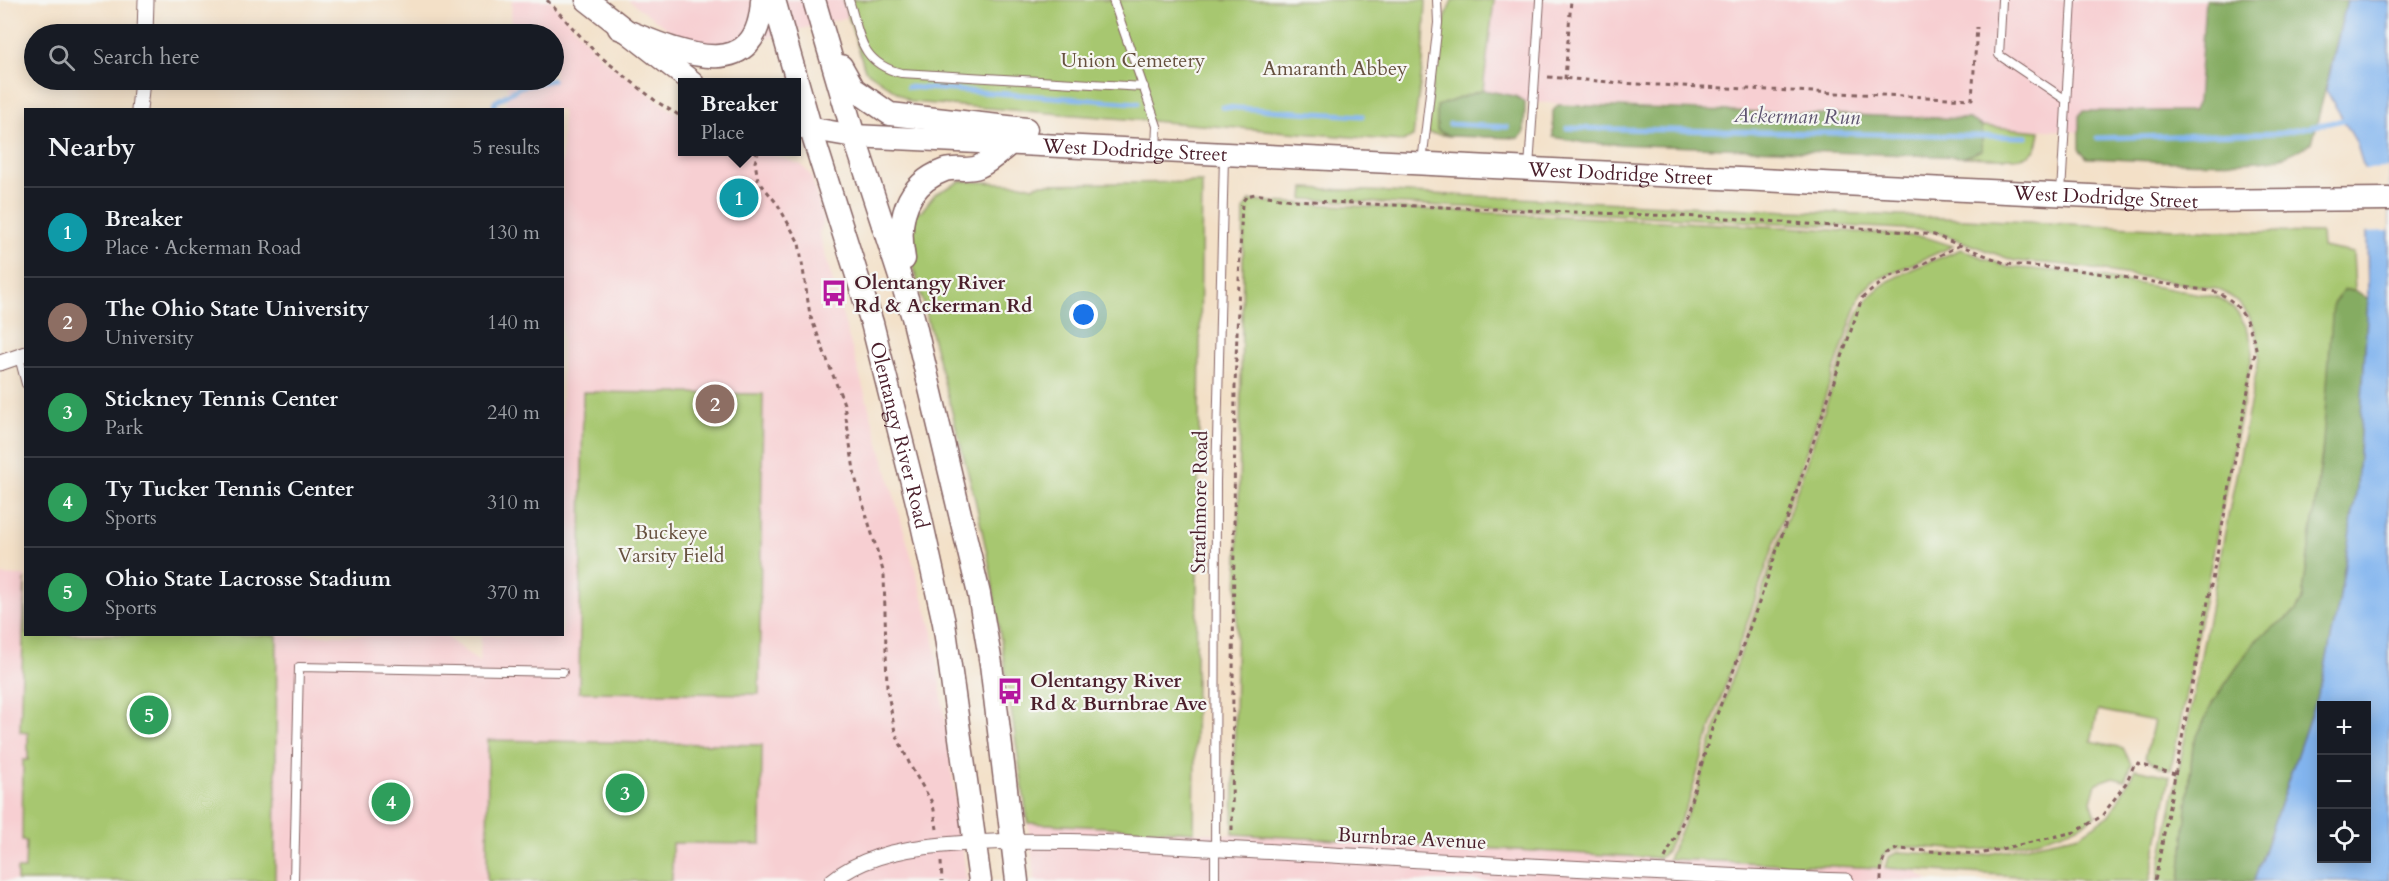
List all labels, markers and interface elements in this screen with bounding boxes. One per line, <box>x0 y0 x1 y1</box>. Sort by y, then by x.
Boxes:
search box <box>24 24 564 90</box>
icon: search <box>45 41 78 74</box>
text: Search here <box>93 42 200 72</box>
park label: Union Cemetery <box>1061 47 1206 74</box>
park label: Amaranth Abbey <box>1262 55 1408 82</box>
popup <box>678 78 801 156</box>
text: Breaker <box>701 89 778 119</box>
water label: Ackerman Run <box>1733 101 1861 132</box>
text: Place <box>701 119 745 146</box>
text: Nearby <box>48 130 136 165</box>
street label: West Dodridge Street <box>1041 132 1228 168</box>
text: 5 results <box>472 134 540 161</box>
street label: West Dodridge Street <box>1526 156 1714 192</box>
pin: 1 <box>720 176 758 220</box>
street label: West Dodridge Street <box>2012 179 2199 215</box>
text: Breaker <box>105 204 182 234</box>
text: 1 <box>62 219 73 246</box>
text: 130 m <box>487 219 540 246</box>
text: Place · Ackerman Road <box>105 234 301 261</box>
place label: Olentangy River Rd & Ackerman Rd <box>854 269 1033 319</box>
bus stop icon: Olentangy River Rd & Ackerman Rd <box>819 278 849 308</box>
text: The Ohio State University <box>105 294 369 324</box>
your location <box>1069 300 1098 329</box>
text: 2 <box>62 309 73 336</box>
text: 140 m <box>487 309 540 336</box>
text: University <box>105 324 194 351</box>
street label: Olentangy River Road <box>863 339 936 531</box>
pin: 2 <box>696 382 734 426</box>
text: Stickney Tennis Center <box>105 384 338 414</box>
text: 3 <box>62 399 73 426</box>
text: 240 m <box>487 399 540 426</box>
text: Park <box>105 414 143 441</box>
street label: Strathmore Road <box>1185 430 1214 574</box>
text: Ty Tucker Tennis Center <box>105 474 354 504</box>
text: 4 <box>62 489 73 516</box>
text: 310 m <box>487 489 540 516</box>
text: Sports <box>105 504 157 531</box>
park label: Buckeye Varsity Field <box>617 519 725 569</box>
text: Ohio State Lacrosse Stadium <box>105 564 391 594</box>
text: 5 <box>62 579 73 606</box>
text: 370 m <box>487 579 540 606</box>
text: Sports <box>105 594 157 621</box>
place label: Olentangy River Rd & Burnbrae Ave <box>1030 667 1207 717</box>
bus stop icon: Olentangy River Rd & Burnbrae Ave <box>995 676 1025 706</box>
pin: 5 <box>130 692 168 738</box>
map controls <box>2317 701 2371 863</box>
button: + <box>2317 701 2371 755</box>
button: − <box>2317 755 2371 809</box>
pin: 3 <box>606 770 644 816</box>
pin: 4 <box>372 780 410 824</box>
button: locate <box>2317 809 2371 863</box>
street label: Burnbrae Avenue <box>1337 821 1487 856</box>

